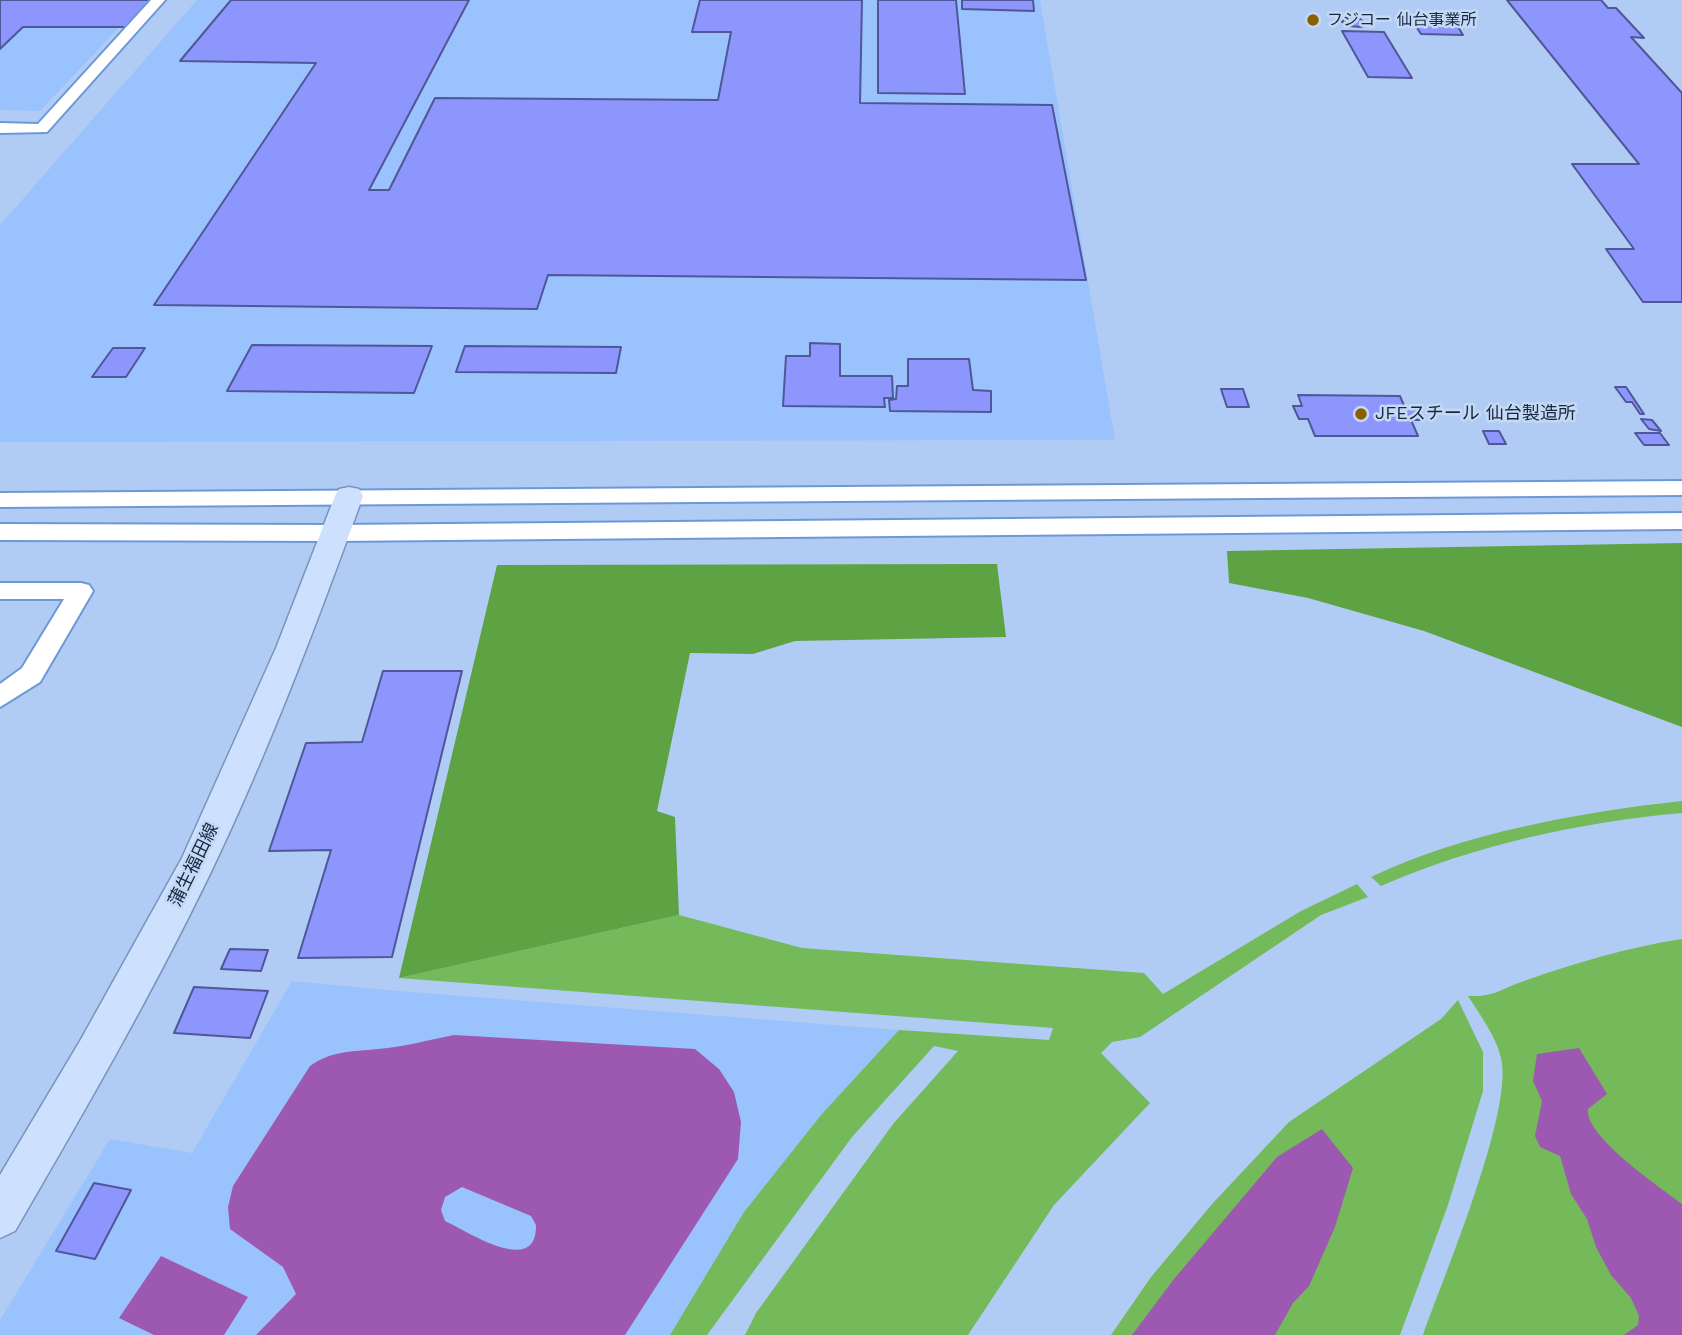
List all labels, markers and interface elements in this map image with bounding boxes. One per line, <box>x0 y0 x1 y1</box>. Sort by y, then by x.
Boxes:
place label: フジコー 仙台事業所 <box>1327 10 1476 30</box>
marker: フジコー 仙台事業所 <box>1305 12 1321 28</box>
place label: JFEスチール 仙台製造所 <box>1375 403 1576 425</box>
marker: JFEスチール 仙台製造所 <box>1353 406 1369 422</box>
street label: 蒲生福田線 <box>165 820 223 910</box>

